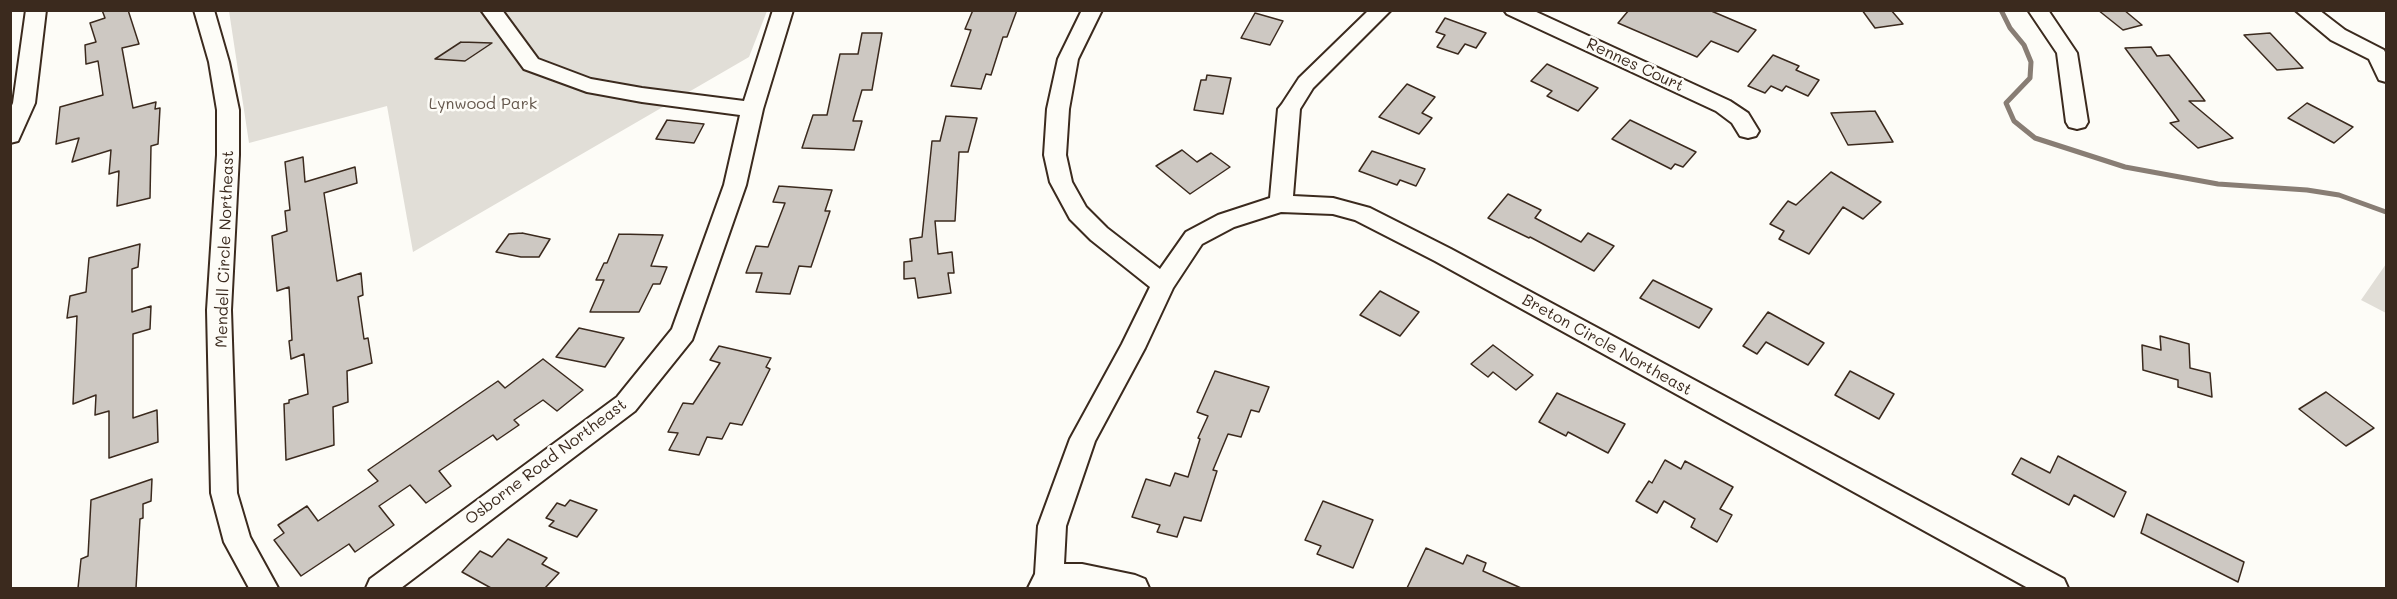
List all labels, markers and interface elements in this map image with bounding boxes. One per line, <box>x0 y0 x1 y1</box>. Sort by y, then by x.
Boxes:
street label: Rennes Court <box>1583 34 1687 96</box>
park label: Lynwood Park <box>429 94 537 114</box>
street label: Mendell Circle Northeast <box>212 150 238 348</box>
street label: Breton Circle Northeast <box>1519 290 1695 400</box>
street label: Osborne Road Northeast <box>462 395 630 529</box>

